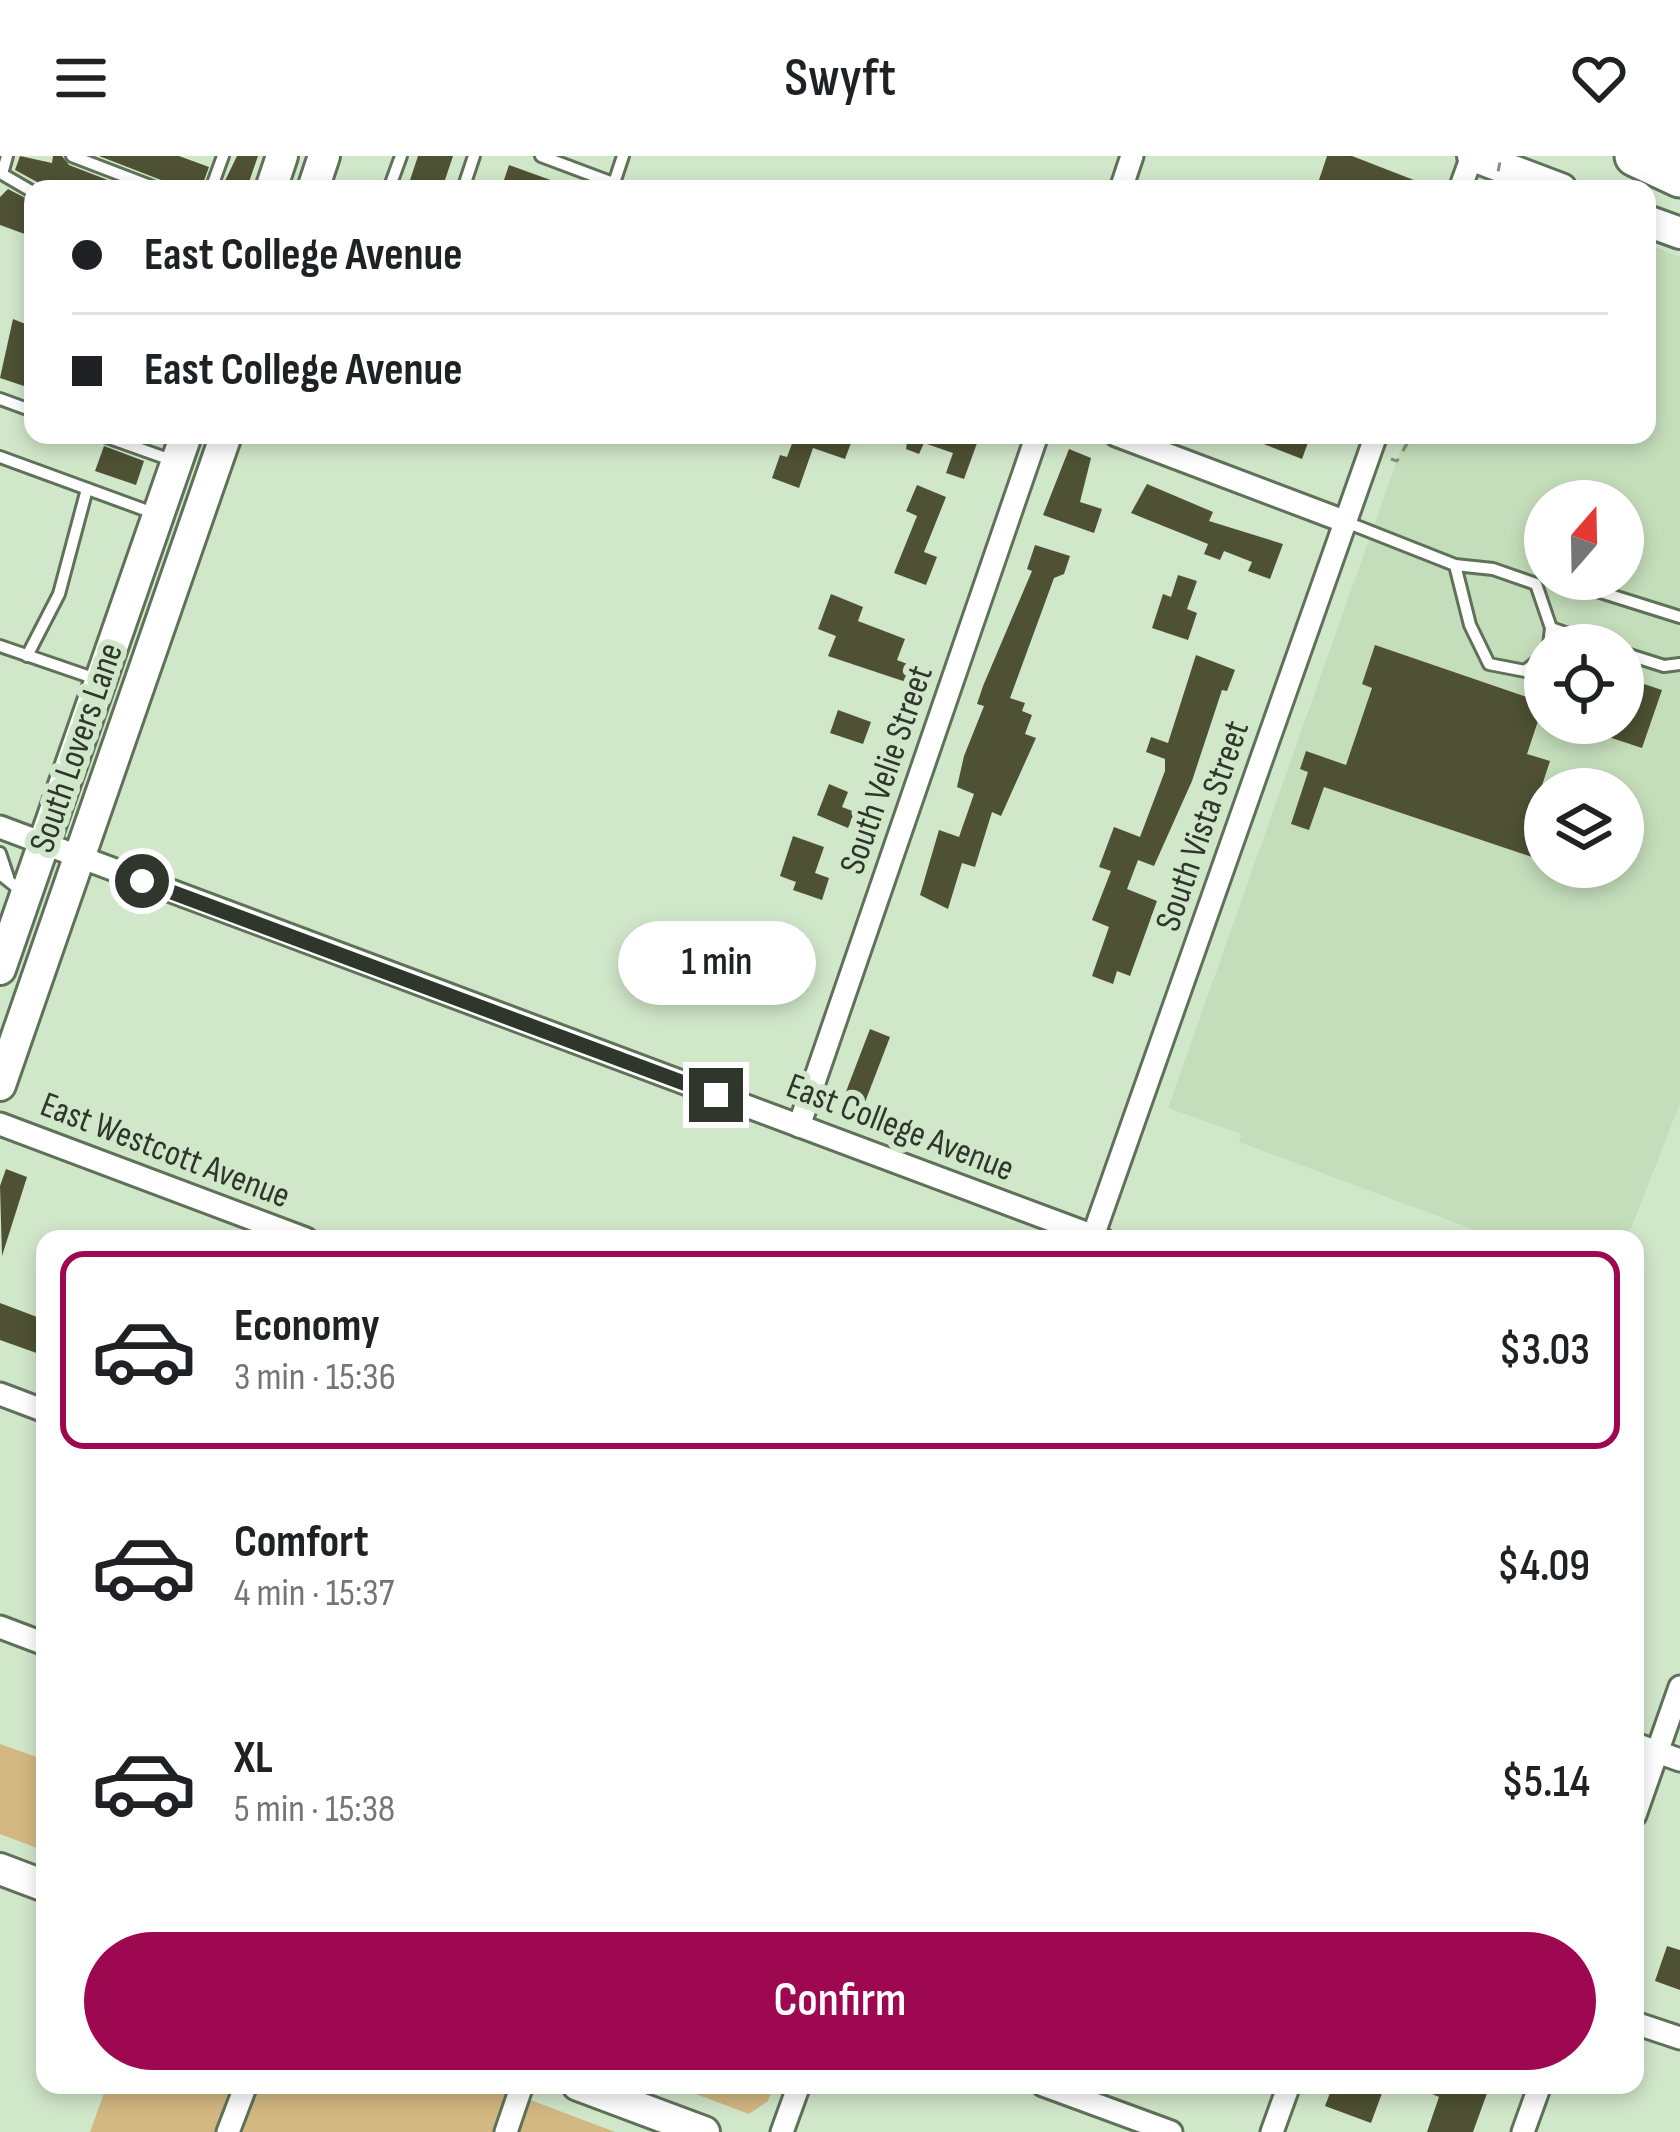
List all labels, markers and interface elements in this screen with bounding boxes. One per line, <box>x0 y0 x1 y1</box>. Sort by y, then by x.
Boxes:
icon: menu <box>48 45 114 111</box>
icon: heart <box>1566 45 1632 111</box>
text: Swyft <box>784 46 896 111</box>
text: East College Avenue <box>144 228 462 283</box>
text: East College Avenue <box>144 343 462 398</box>
north arrow <box>1524 480 1644 600</box>
map controls <box>1524 480 1644 888</box>
button: locate <box>1524 624 1644 744</box>
street label: South Lovers Lane <box>21 638 133 858</box>
street label: South Velie Street <box>831 660 943 880</box>
street label: South Vista Street <box>1147 715 1259 937</box>
button: layers <box>1524 768 1644 888</box>
route start <box>115 854 169 908</box>
callout: 1 min <box>617 921 815 1005</box>
text: 1 min <box>682 939 752 986</box>
street label: East College Avenue <box>780 1065 1020 1191</box>
route end <box>689 1068 743 1122</box>
street label: East Westcott Avenue <box>34 1084 296 1218</box>
icon: car <box>90 1296 198 1404</box>
text: Economy <box>234 1299 380 1354</box>
text: $3.03 <box>1499 1323 1590 1378</box>
text: 3 min · 15:36 <box>234 1354 396 1401</box>
icon: car <box>90 1512 198 1620</box>
text: Comfort <box>234 1515 369 1570</box>
text: $4.09 <box>1497 1539 1590 1594</box>
text: 4 min · 15:37 <box>234 1570 394 1617</box>
icon: car <box>90 1728 198 1836</box>
text: XL <box>234 1731 273 1786</box>
text: $5.14 <box>1501 1755 1590 1810</box>
text: 5 min · 15:38 <box>234 1786 395 1833</box>
button: Confirm <box>84 1932 1596 2070</box>

